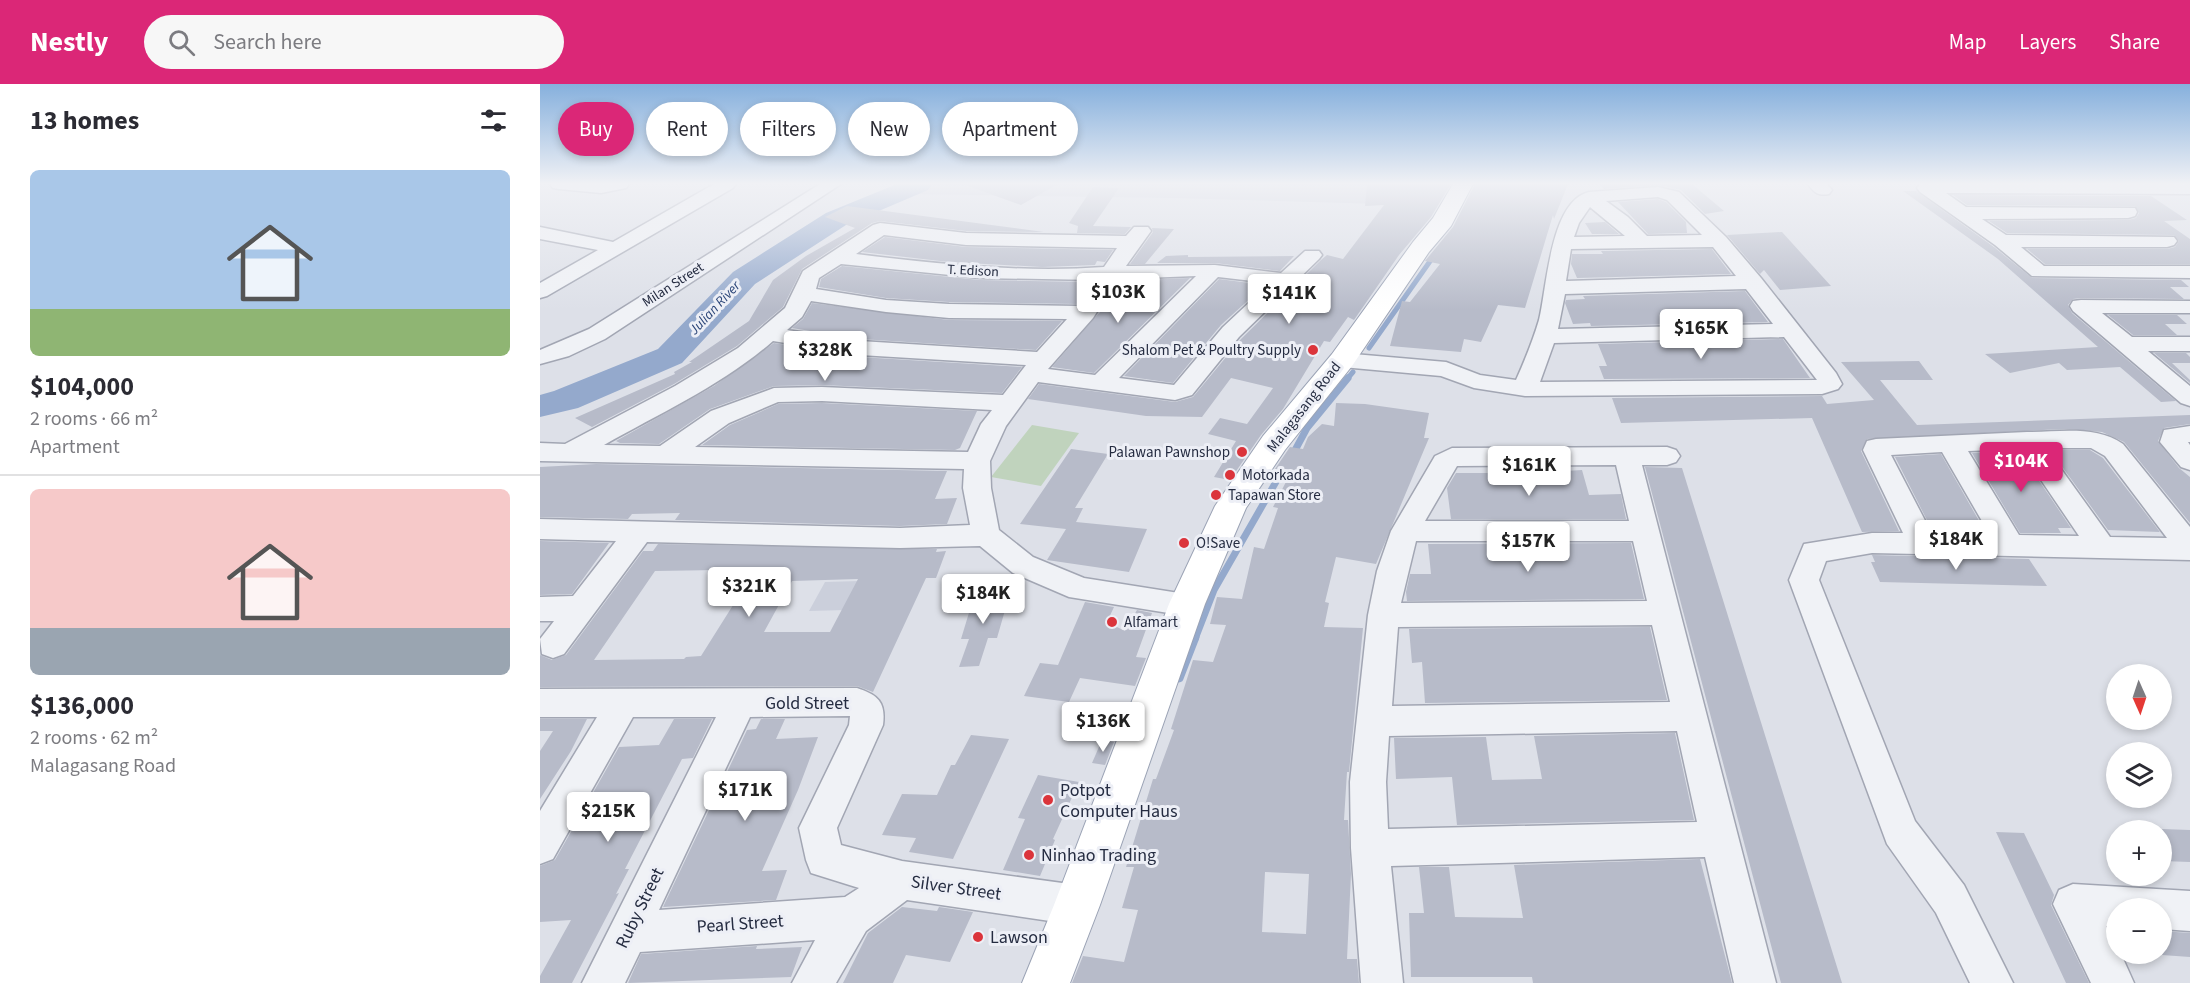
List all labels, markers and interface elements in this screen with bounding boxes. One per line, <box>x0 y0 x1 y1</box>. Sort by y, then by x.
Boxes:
search box <box>144 15 564 69</box>
text: Nestly <box>30 22 108 62</box>
icon: search <box>165 26 198 59</box>
text: Search here <box>213 26 322 58</box>
text: Map <box>1949 27 1986 57</box>
text: Layers <box>2019 27 2076 57</box>
text: Share <box>2109 27 2160 57</box>
text: 13 homes <box>30 102 139 139</box>
chip: Buy <box>558 102 634 156</box>
chip: Rent <box>646 102 728 156</box>
chip: Filters <box>740 102 836 156</box>
chip: New <box>848 102 930 156</box>
chip: Apartment <box>942 102 1078 156</box>
icon: filters <box>477 104 510 137</box>
icon: home <box>216 209 324 317</box>
street label: Milan Street <box>638 257 708 312</box>
street label: T. Edison <box>947 260 999 282</box>
pin: $103K <box>1076 273 1160 324</box>
pin: $141K <box>1247 274 1331 325</box>
water label: Julian River <box>684 276 746 340</box>
text: $103K <box>1091 278 1145 306</box>
text: $141K <box>1262 279 1316 307</box>
pin: $165K <box>1659 309 1743 360</box>
text: $165K <box>1674 314 1728 342</box>
pin: $328K <box>783 331 867 382</box>
text: $328K <box>798 336 852 364</box>
place label: Shalom Pet & Poultry Supply <box>1122 340 1301 361</box>
marker: Shalom Pet & Poultry Supply <box>1306 343 1320 357</box>
street label: Malagasang Road <box>1262 357 1346 457</box>
text: $104,000 <box>30 368 134 405</box>
text: 2 rooms · 66 m² <box>30 405 158 433</box>
text: Apartment <box>30 433 120 461</box>
place label: Palawan Pawnshop <box>1109 442 1230 463</box>
pin: $104K <box>1979 442 2063 493</box>
marker: Palawan Pawnshop <box>1235 445 1249 459</box>
pin: $161K <box>1487 446 1571 497</box>
text: $104K <box>1994 447 2048 475</box>
text: $161K <box>1502 451 1556 479</box>
place label: Motorkada <box>1242 465 1310 486</box>
marker: Motorkada <box>1223 468 1237 482</box>
place label: Tapawan Store <box>1228 485 1321 506</box>
marker: Tapawan Store <box>1209 488 1223 502</box>
pin: $184K <box>1914 520 1998 571</box>
pin: $157K <box>1486 522 1570 573</box>
text: $184K <box>1929 525 1983 553</box>
text: $157K <box>1501 527 1555 555</box>
icon: home <box>216 528 324 636</box>
place label: O!Save <box>1196 533 1240 554</box>
marker: O!Save <box>1177 536 1191 550</box>
pin: $321K <box>707 567 791 618</box>
text: $321K <box>722 572 776 600</box>
pin: $184K <box>941 574 1025 625</box>
text: $184K <box>956 579 1010 607</box>
place label: Alfamart <box>1124 612 1178 633</box>
marker: Alfamart <box>1105 615 1119 629</box>
north arrow <box>2106 664 2172 730</box>
map controls <box>2106 664 2172 964</box>
text: $136,000 <box>30 687 134 724</box>
street label: Gold Street <box>765 691 849 716</box>
pin: $136K <box>1061 702 1145 753</box>
text: $136K <box>1076 707 1130 735</box>
text: 2 rooms · 62 m² <box>30 724 158 752</box>
button: layers <box>2106 742 2172 808</box>
text: Malagasang Road <box>30 752 176 780</box>
pin: $171K <box>703 771 787 822</box>
text: $171K <box>718 776 772 804</box>
place label: Potpot Computer Haus <box>1060 778 1178 824</box>
pin: $215K <box>566 792 650 843</box>
marker: Potpot Computer Haus <box>1041 793 1055 807</box>
text: $215K <box>581 797 635 825</box>
button: + <box>2106 820 2172 886</box>
place label: Ninhao Trading <box>1041 843 1156 868</box>
marker: Ninhao Trading <box>1022 848 1036 862</box>
street label: Ruby Street <box>610 863 670 953</box>
street label: Silver Street <box>909 869 1003 907</box>
button: − <box>2106 898 2172 964</box>
street label: Pearl Street <box>696 908 784 940</box>
place label: Lawson <box>990 925 1048 950</box>
marker: Lawson <box>971 930 985 944</box>

